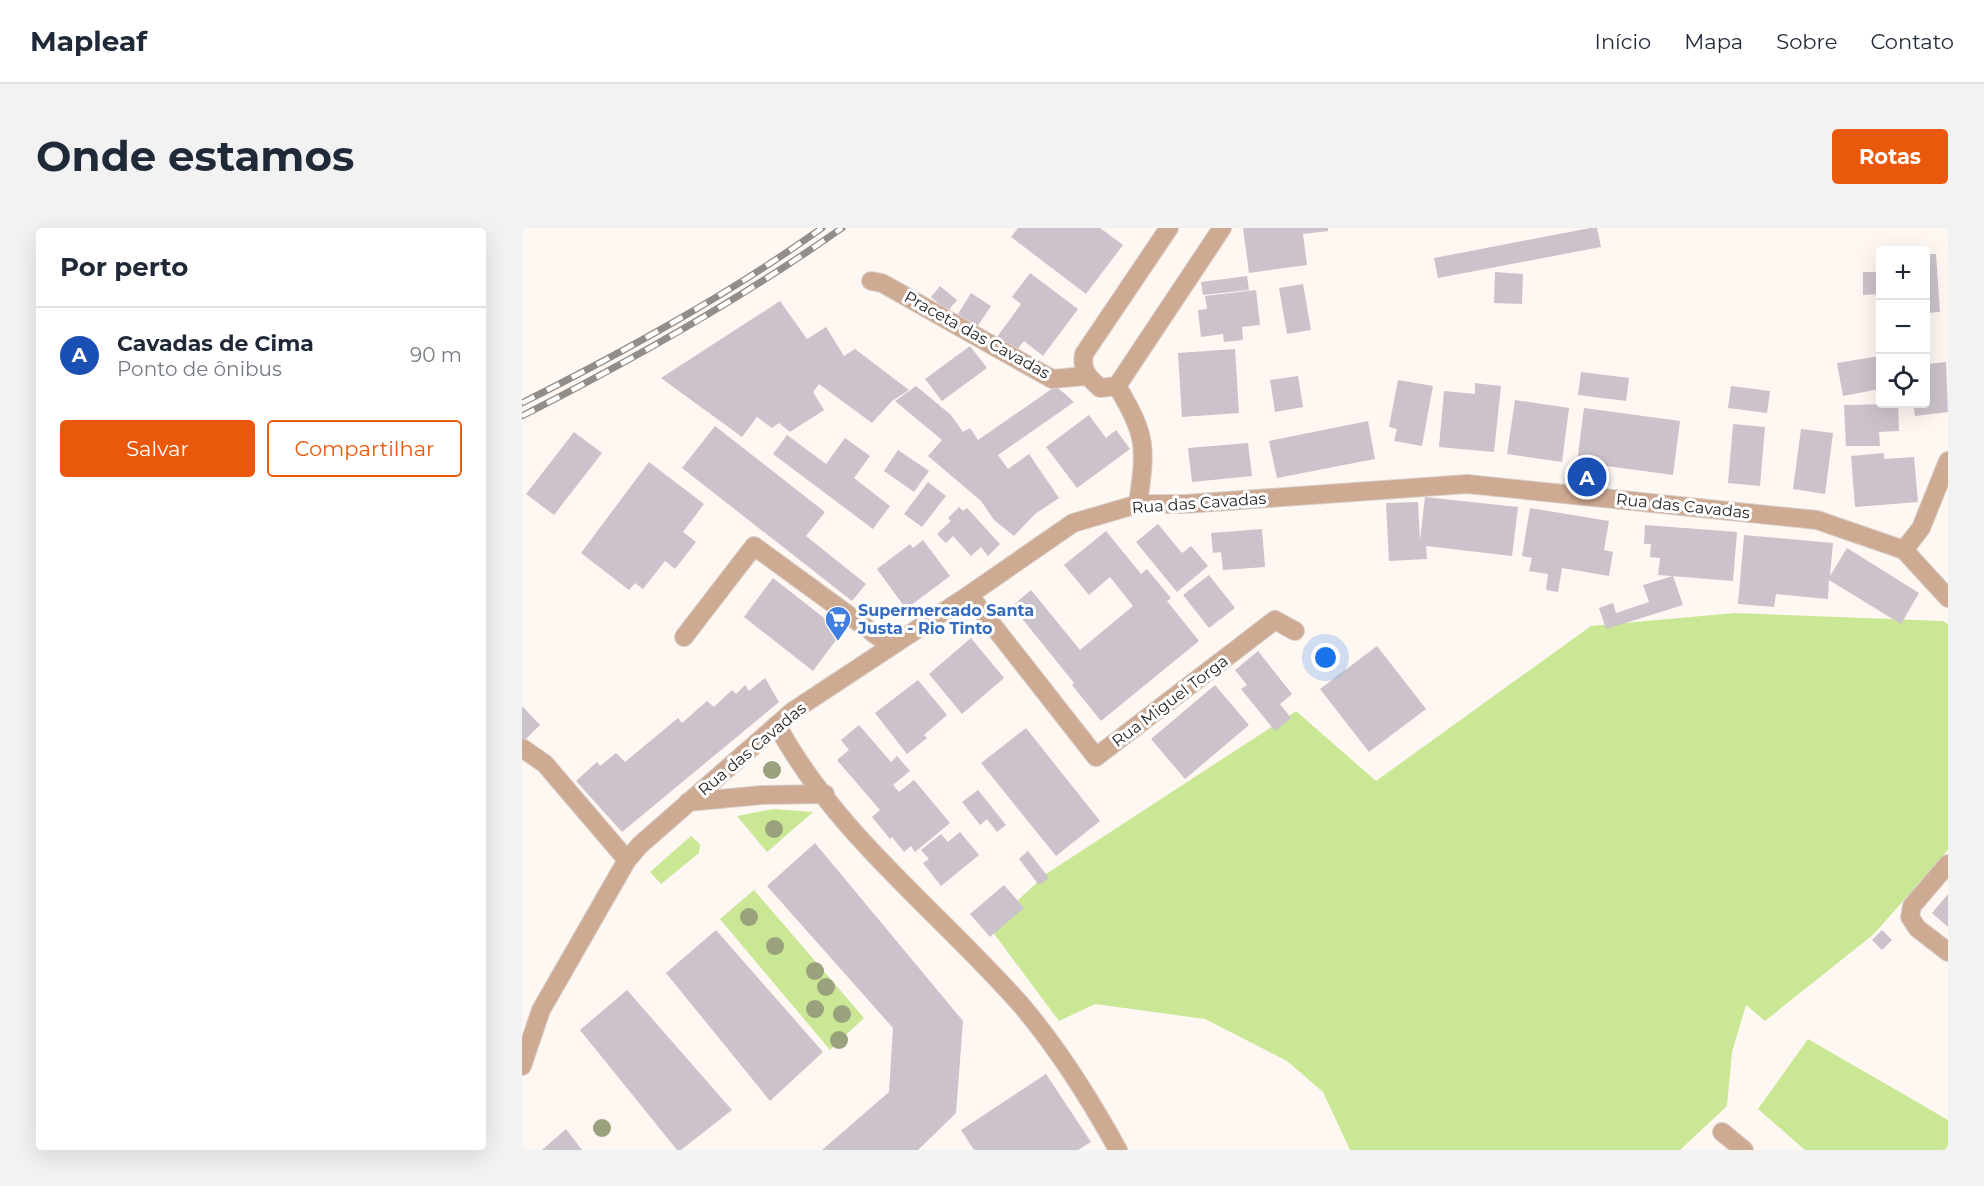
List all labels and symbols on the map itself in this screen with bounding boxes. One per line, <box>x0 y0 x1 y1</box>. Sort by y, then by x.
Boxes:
street label: Praceta das Cavadas <box>901 287 1053 383</box>
pin: A <box>1568 454 1606 500</box>
street label: Rua das Cavadas <box>1131 489 1267 517</box>
street label: Rua das Cavadas <box>1615 490 1751 523</box>
place label: Supermercado Santa Justa - Rio Tinto <box>857 601 1034 638</box>
supermarket icon: Supermercado Santa Justa - Rio Tinto <box>823 604 853 642</box>
your location <box>1311 643 1340 672</box>
street label: Rua Miguel Torga <box>1108 651 1232 751</box>
street label: Rua das Cavadas <box>694 698 810 800</box>

